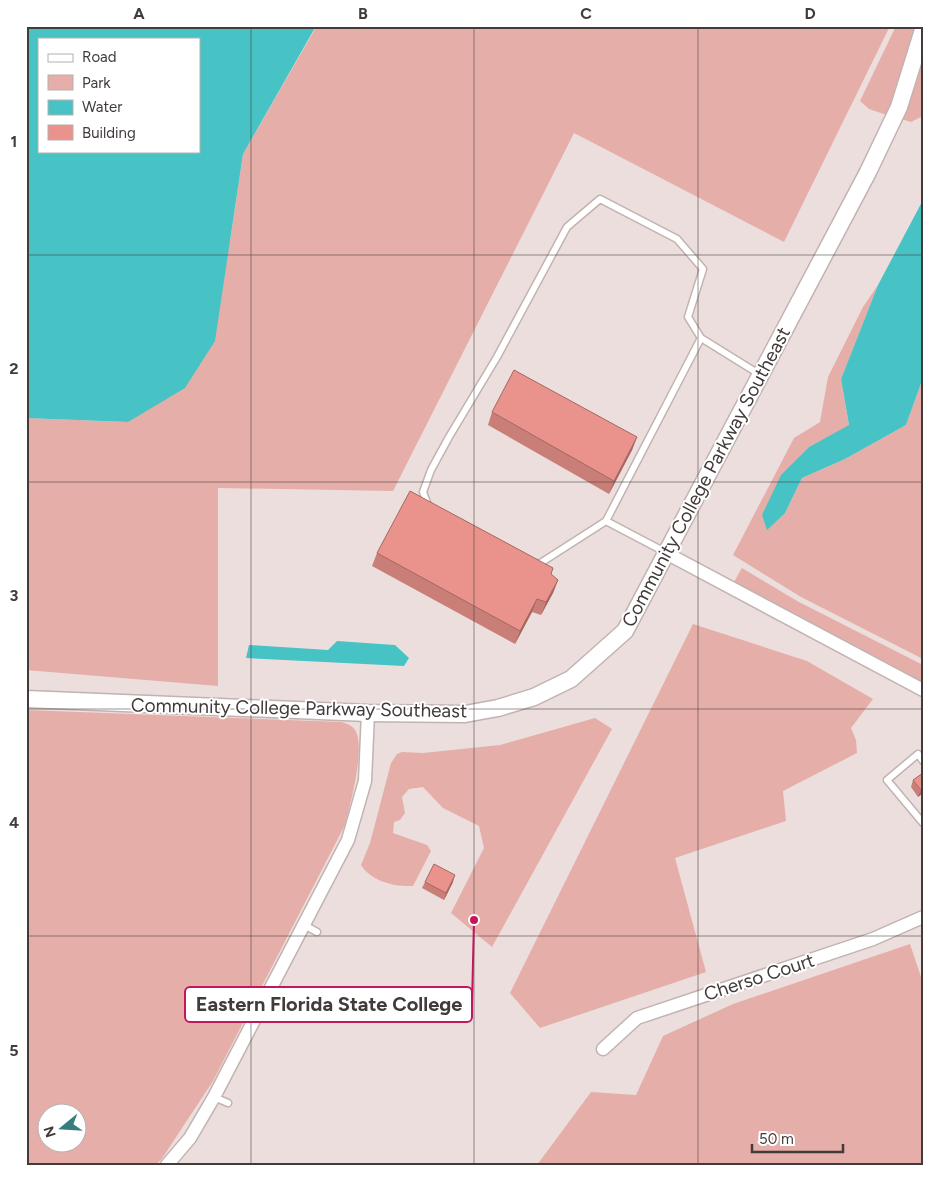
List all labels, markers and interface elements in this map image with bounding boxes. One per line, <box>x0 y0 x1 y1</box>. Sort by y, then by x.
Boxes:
text: A <box>133 4 145 23</box>
text: B <box>358 4 368 23</box>
text: C <box>580 4 592 23</box>
text: D <box>804 4 816 23</box>
legend <box>38 38 200 152</box>
text: Road <box>82 48 117 66</box>
text: Park <box>82 74 111 92</box>
text: Water <box>82 98 122 116</box>
text: Building <box>82 124 136 142</box>
text: 1 <box>11 132 17 151</box>
street label: Community College Parkway Southeast <box>617 323 795 631</box>
text: 2 <box>9 359 19 378</box>
text: 3 <box>10 586 19 605</box>
street label: Community College Parkway Southeast <box>131 694 467 722</box>
text: 4 <box>9 813 19 832</box>
street label: Cherso Court <box>701 948 817 1006</box>
callout: Eastern Florida State College <box>185 987 472 1022</box>
text: Eastern Florida State College <box>196 992 462 1016</box>
text: 5 <box>9 1041 19 1060</box>
north arrow <box>38 1104 88 1154</box>
scale bar <box>752 1121 843 1153</box>
text: N <box>40 1124 60 1140</box>
text: 50 m <box>759 1130 794 1148</box>

